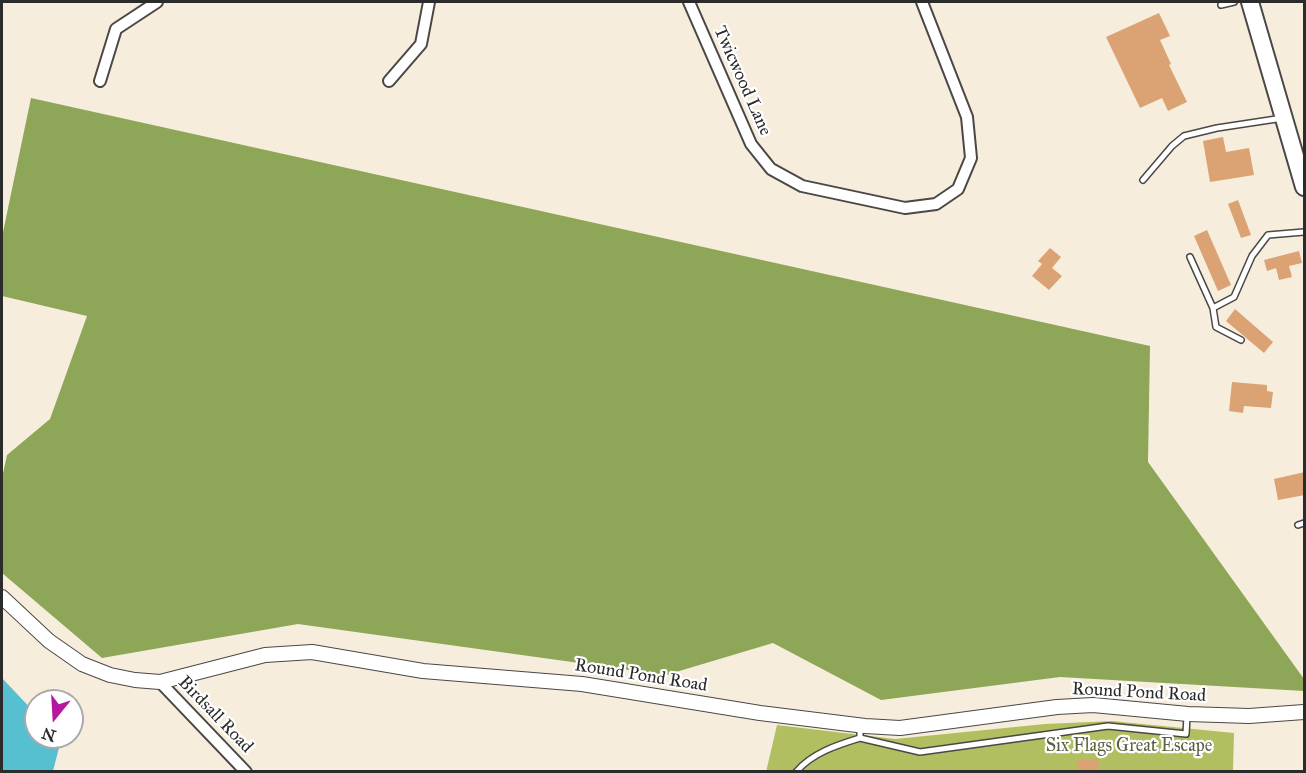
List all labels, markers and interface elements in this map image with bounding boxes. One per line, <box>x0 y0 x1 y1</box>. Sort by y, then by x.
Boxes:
street label: Twicwood Lane <box>708 23 776 139</box>
street label: Round Pond Road <box>573 655 709 697</box>
street label: Birdsall Road <box>173 672 257 758</box>
street label: Round Pond Road <box>1072 679 1206 707</box>
north arrow <box>24 689 84 749</box>
text: N <box>40 724 58 746</box>
park label: Six Flags Great Escape <box>1046 736 1212 758</box>

